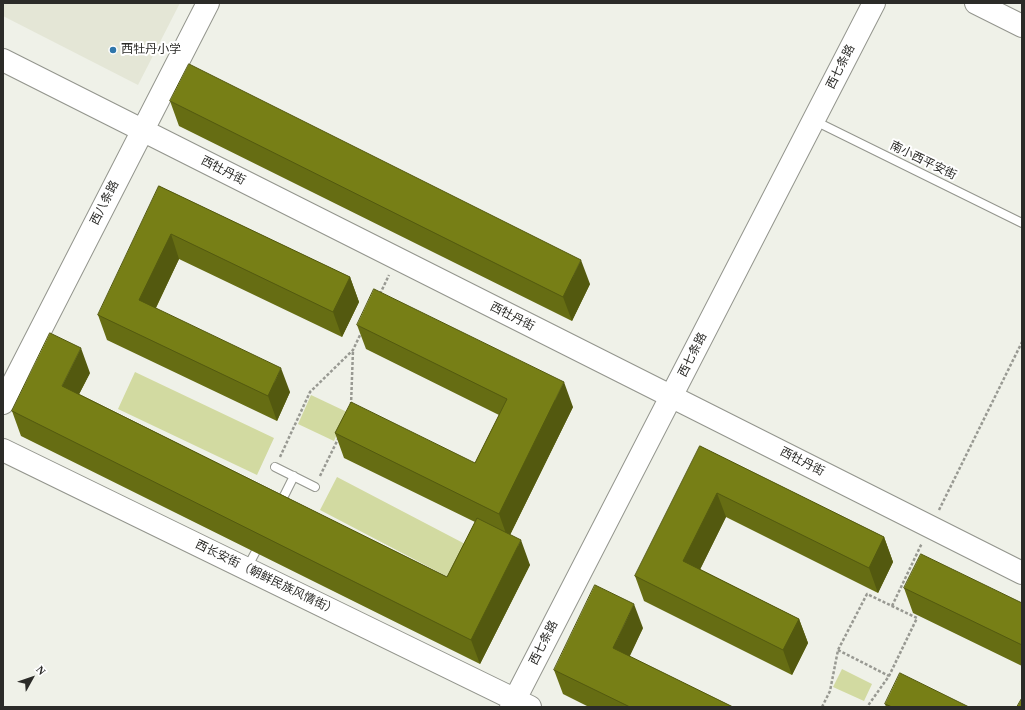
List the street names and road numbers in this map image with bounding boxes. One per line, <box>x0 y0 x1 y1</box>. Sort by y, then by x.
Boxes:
street label: 西七条路 <box>824 42 858 92</box>
street label: 南小西平安街 <box>887 139 959 183</box>
street label: 西牡丹街 <box>198 154 248 188</box>
street label: 西八条路 <box>88 178 122 228</box>
street label: 西牡丹街 <box>487 300 537 334</box>
street label: 西七条路 <box>676 330 710 380</box>
street label: 西牡丹街 <box>777 445 827 479</box>
street label: 西长安街（朝鲜民族风情街） <box>193 537 339 619</box>
street label: 西七条路 <box>527 618 561 668</box>

